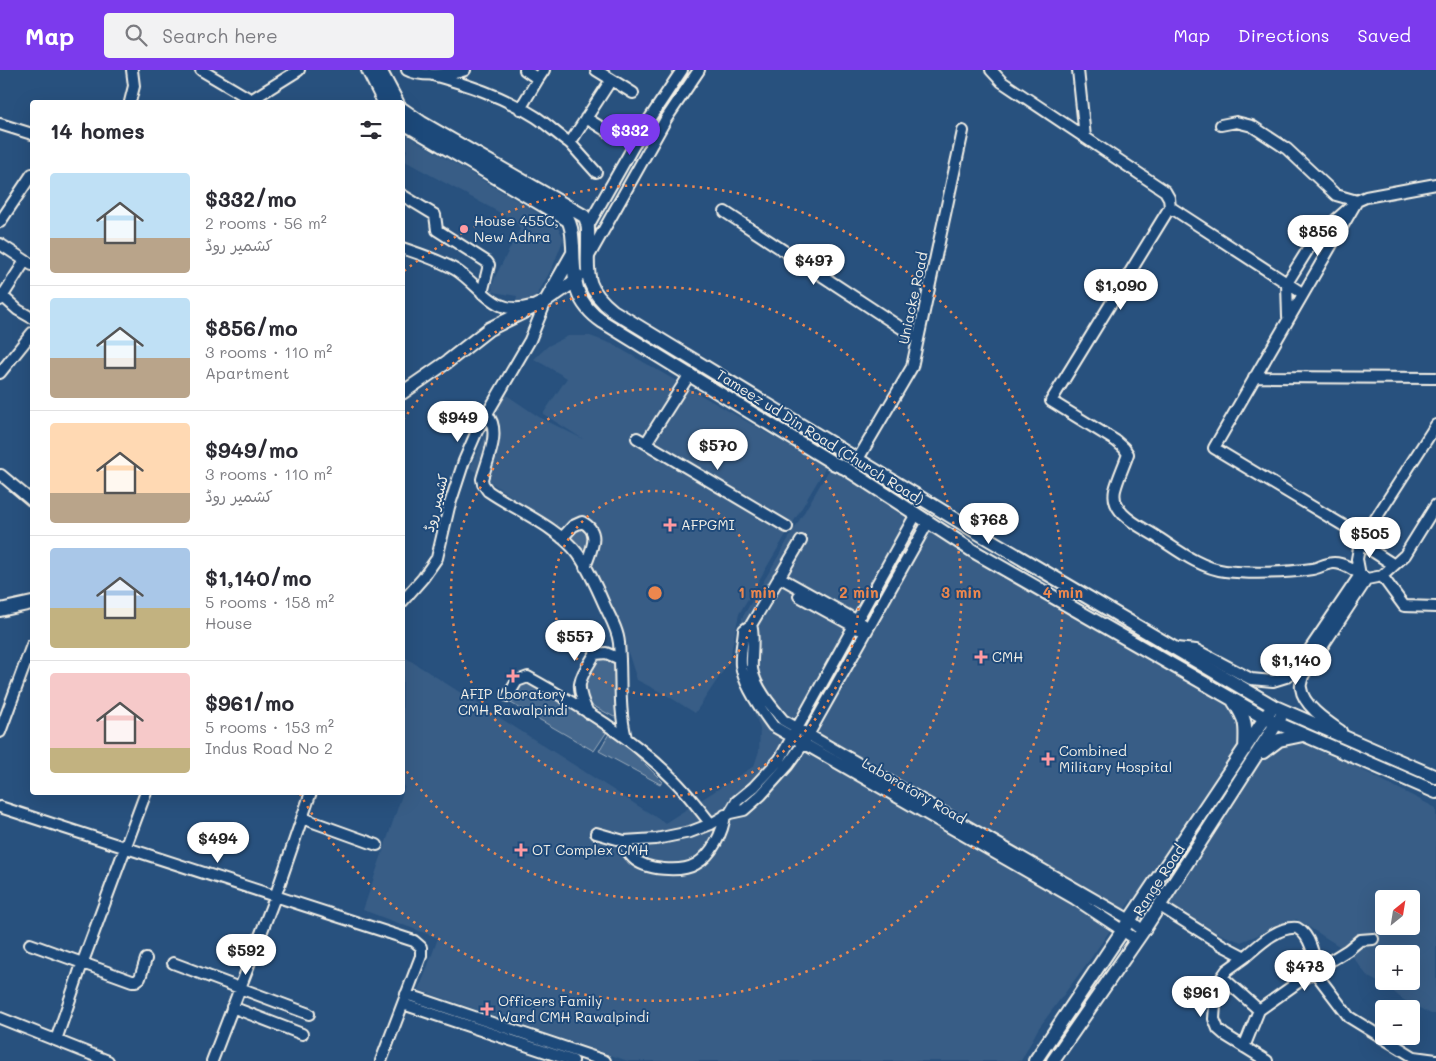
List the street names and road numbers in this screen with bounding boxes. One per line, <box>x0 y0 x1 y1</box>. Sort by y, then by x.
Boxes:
street label: Uniacke Road <box>893 250 932 346</box>
street label: Tameez ud Din Road (Church Road) <box>713 365 928 509</box>
street label: کشمیر روڈ <box>419 472 452 534</box>
street label: Laboratory Road <box>859 753 970 828</box>
street label: Range Road <box>1128 840 1189 919</box>

